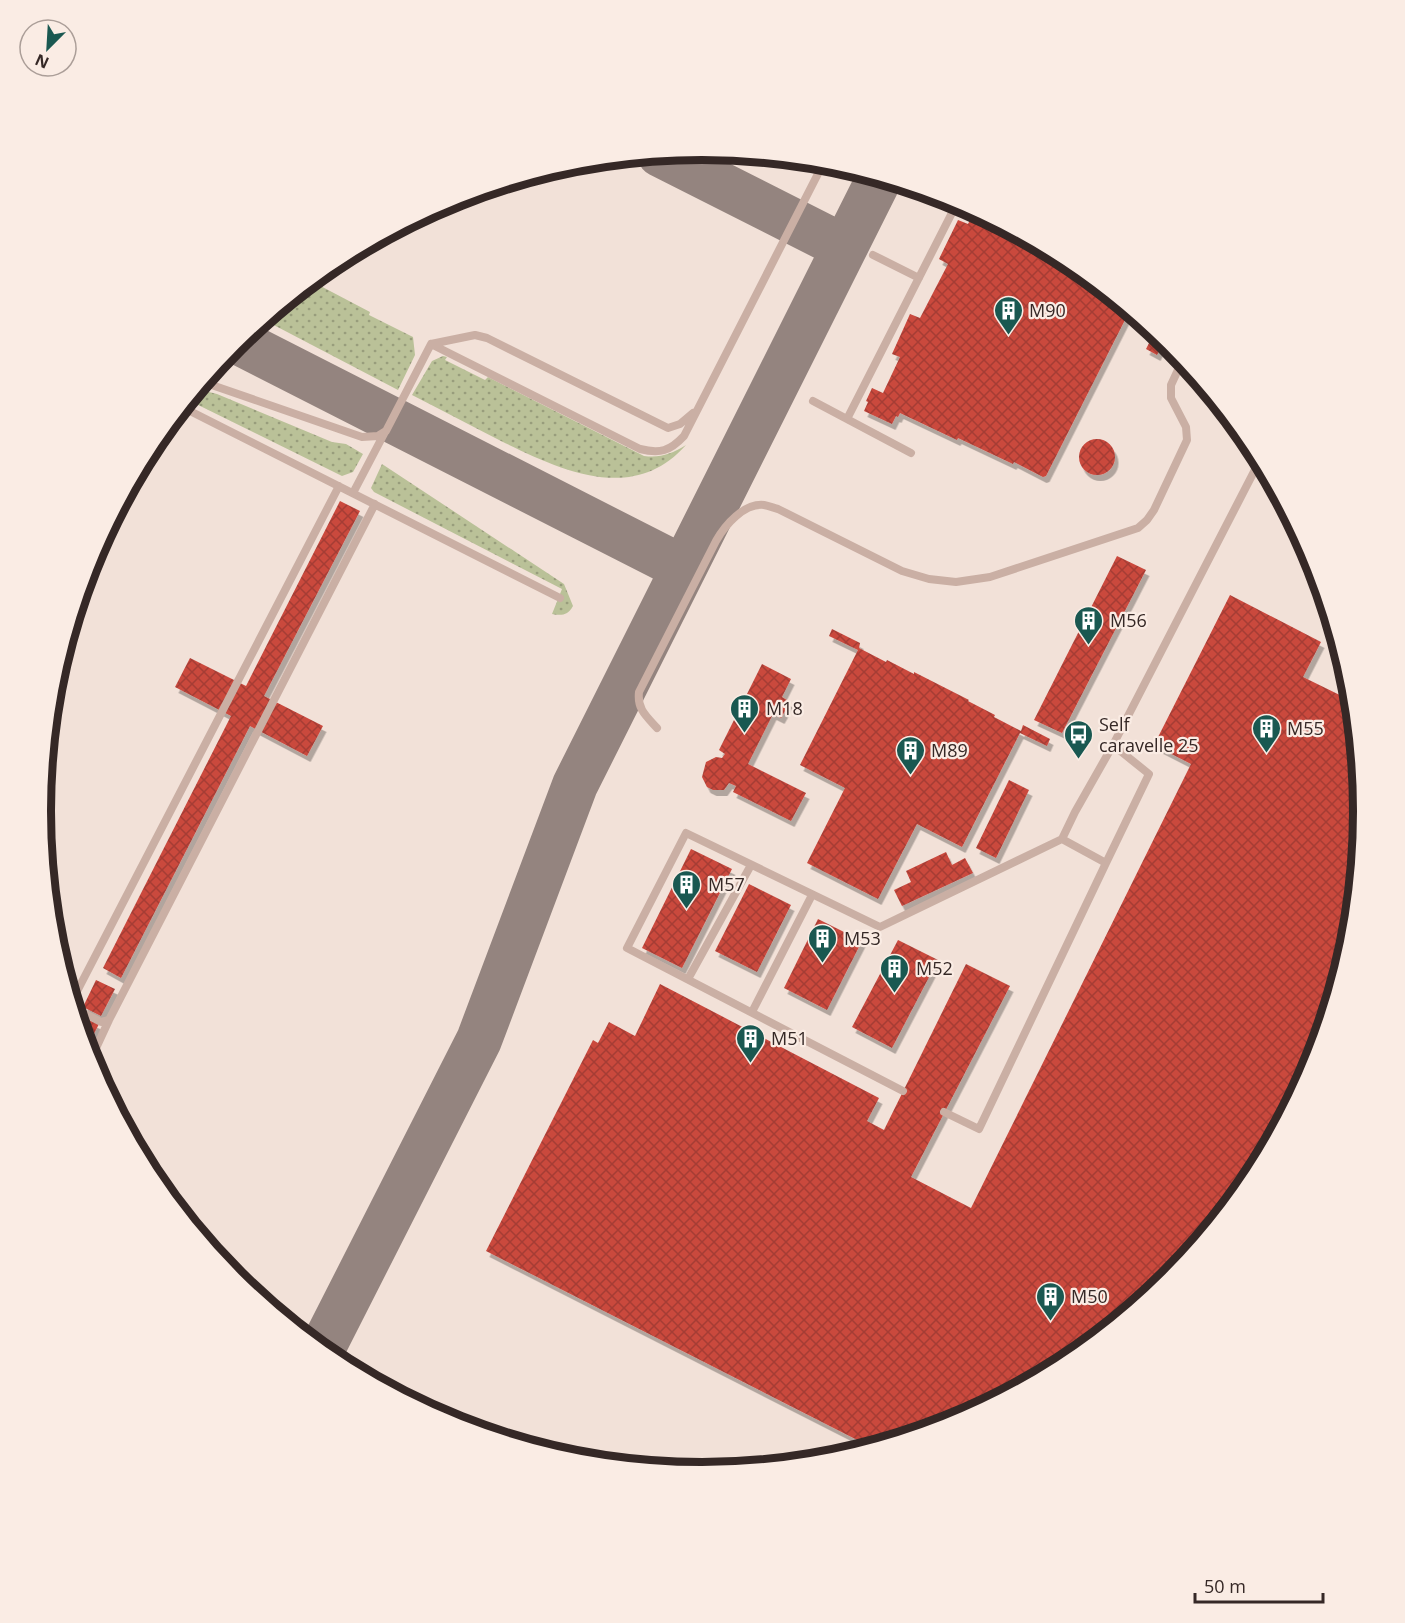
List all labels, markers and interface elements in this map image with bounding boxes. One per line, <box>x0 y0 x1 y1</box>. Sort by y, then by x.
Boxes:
north arrow <box>18 18 78 78</box>
text: N <box>31 49 52 74</box>
building icon: M90 <box>992 294 1024 336</box>
place label: M90 <box>1029 298 1066 322</box>
building icon: M56 <box>1073 604 1105 646</box>
place label: M56 <box>1110 608 1147 632</box>
building icon: M18 <box>729 692 761 734</box>
place label: M18 <box>766 696 803 720</box>
place label: Self caravelle 25 <box>1099 712 1199 757</box>
building icon: M55 <box>1250 712 1282 754</box>
place label: M55 <box>1287 716 1324 740</box>
bus stop icon: Self caravelle 25 <box>1062 718 1094 760</box>
building icon: M89 <box>894 734 926 776</box>
place label: M89 <box>931 738 968 762</box>
building icon: M57 <box>671 868 703 910</box>
place label: M57 <box>708 872 745 896</box>
building icon: M53 <box>807 922 839 964</box>
place label: M53 <box>844 926 881 950</box>
building icon: M52 <box>879 952 911 994</box>
place label: M52 <box>916 956 953 980</box>
building icon: M51 <box>734 1022 766 1064</box>
place label: M51 <box>771 1026 808 1050</box>
building icon: M50 <box>1034 1280 1066 1322</box>
place label: M50 <box>1071 1284 1108 1308</box>
scale bar <box>1195 1566 1322 1604</box>
text: 50 m <box>1204 1574 1246 1598</box>

